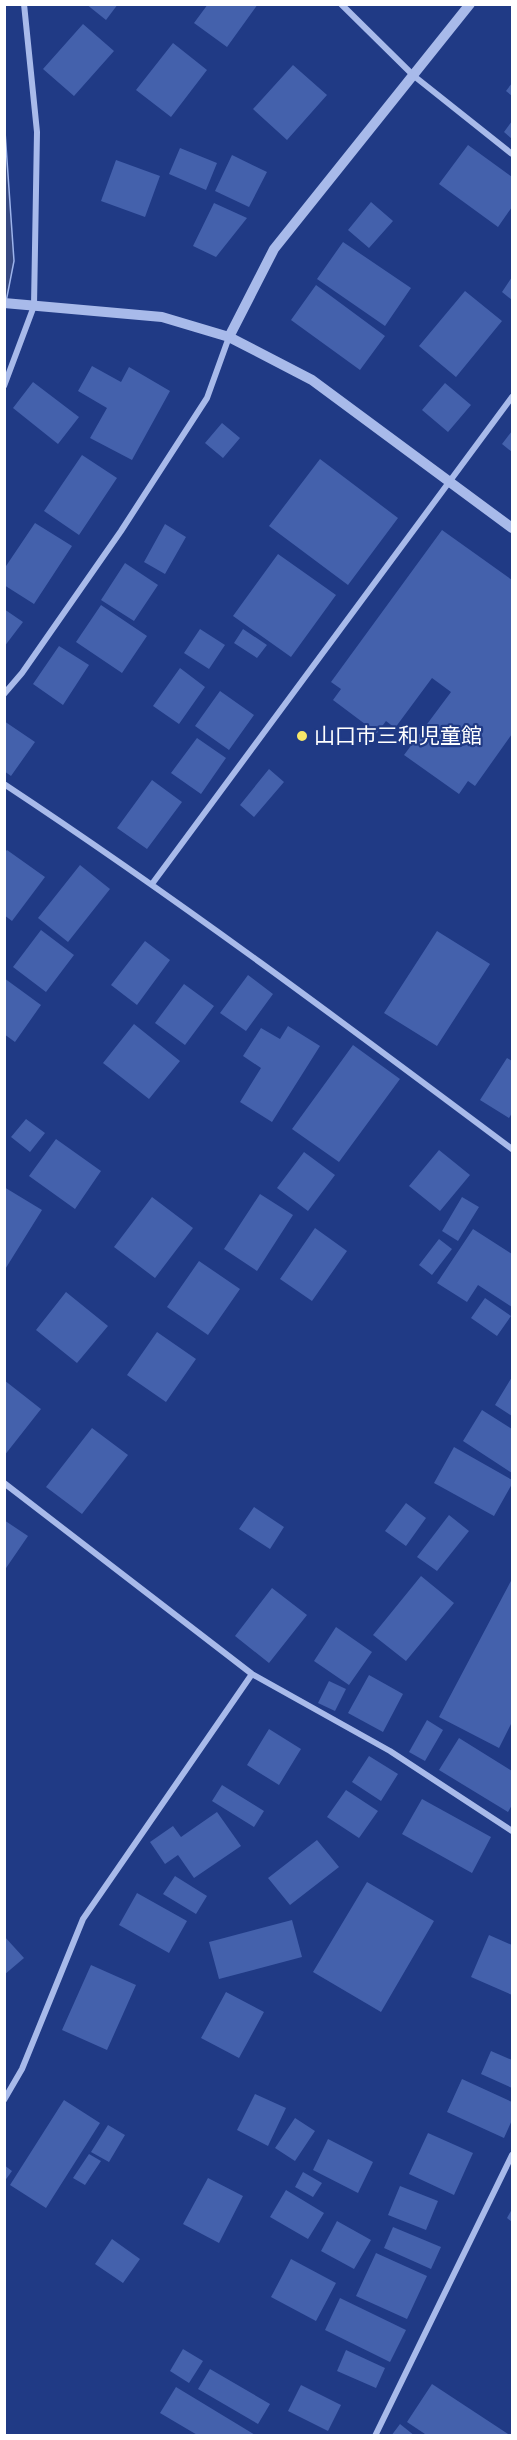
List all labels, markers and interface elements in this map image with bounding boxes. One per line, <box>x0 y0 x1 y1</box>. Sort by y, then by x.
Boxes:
place label: 山口市三和児童館 <box>314 724 482 749</box>
marker: 山口市三和児童館 <box>295 729 309 743</box>

